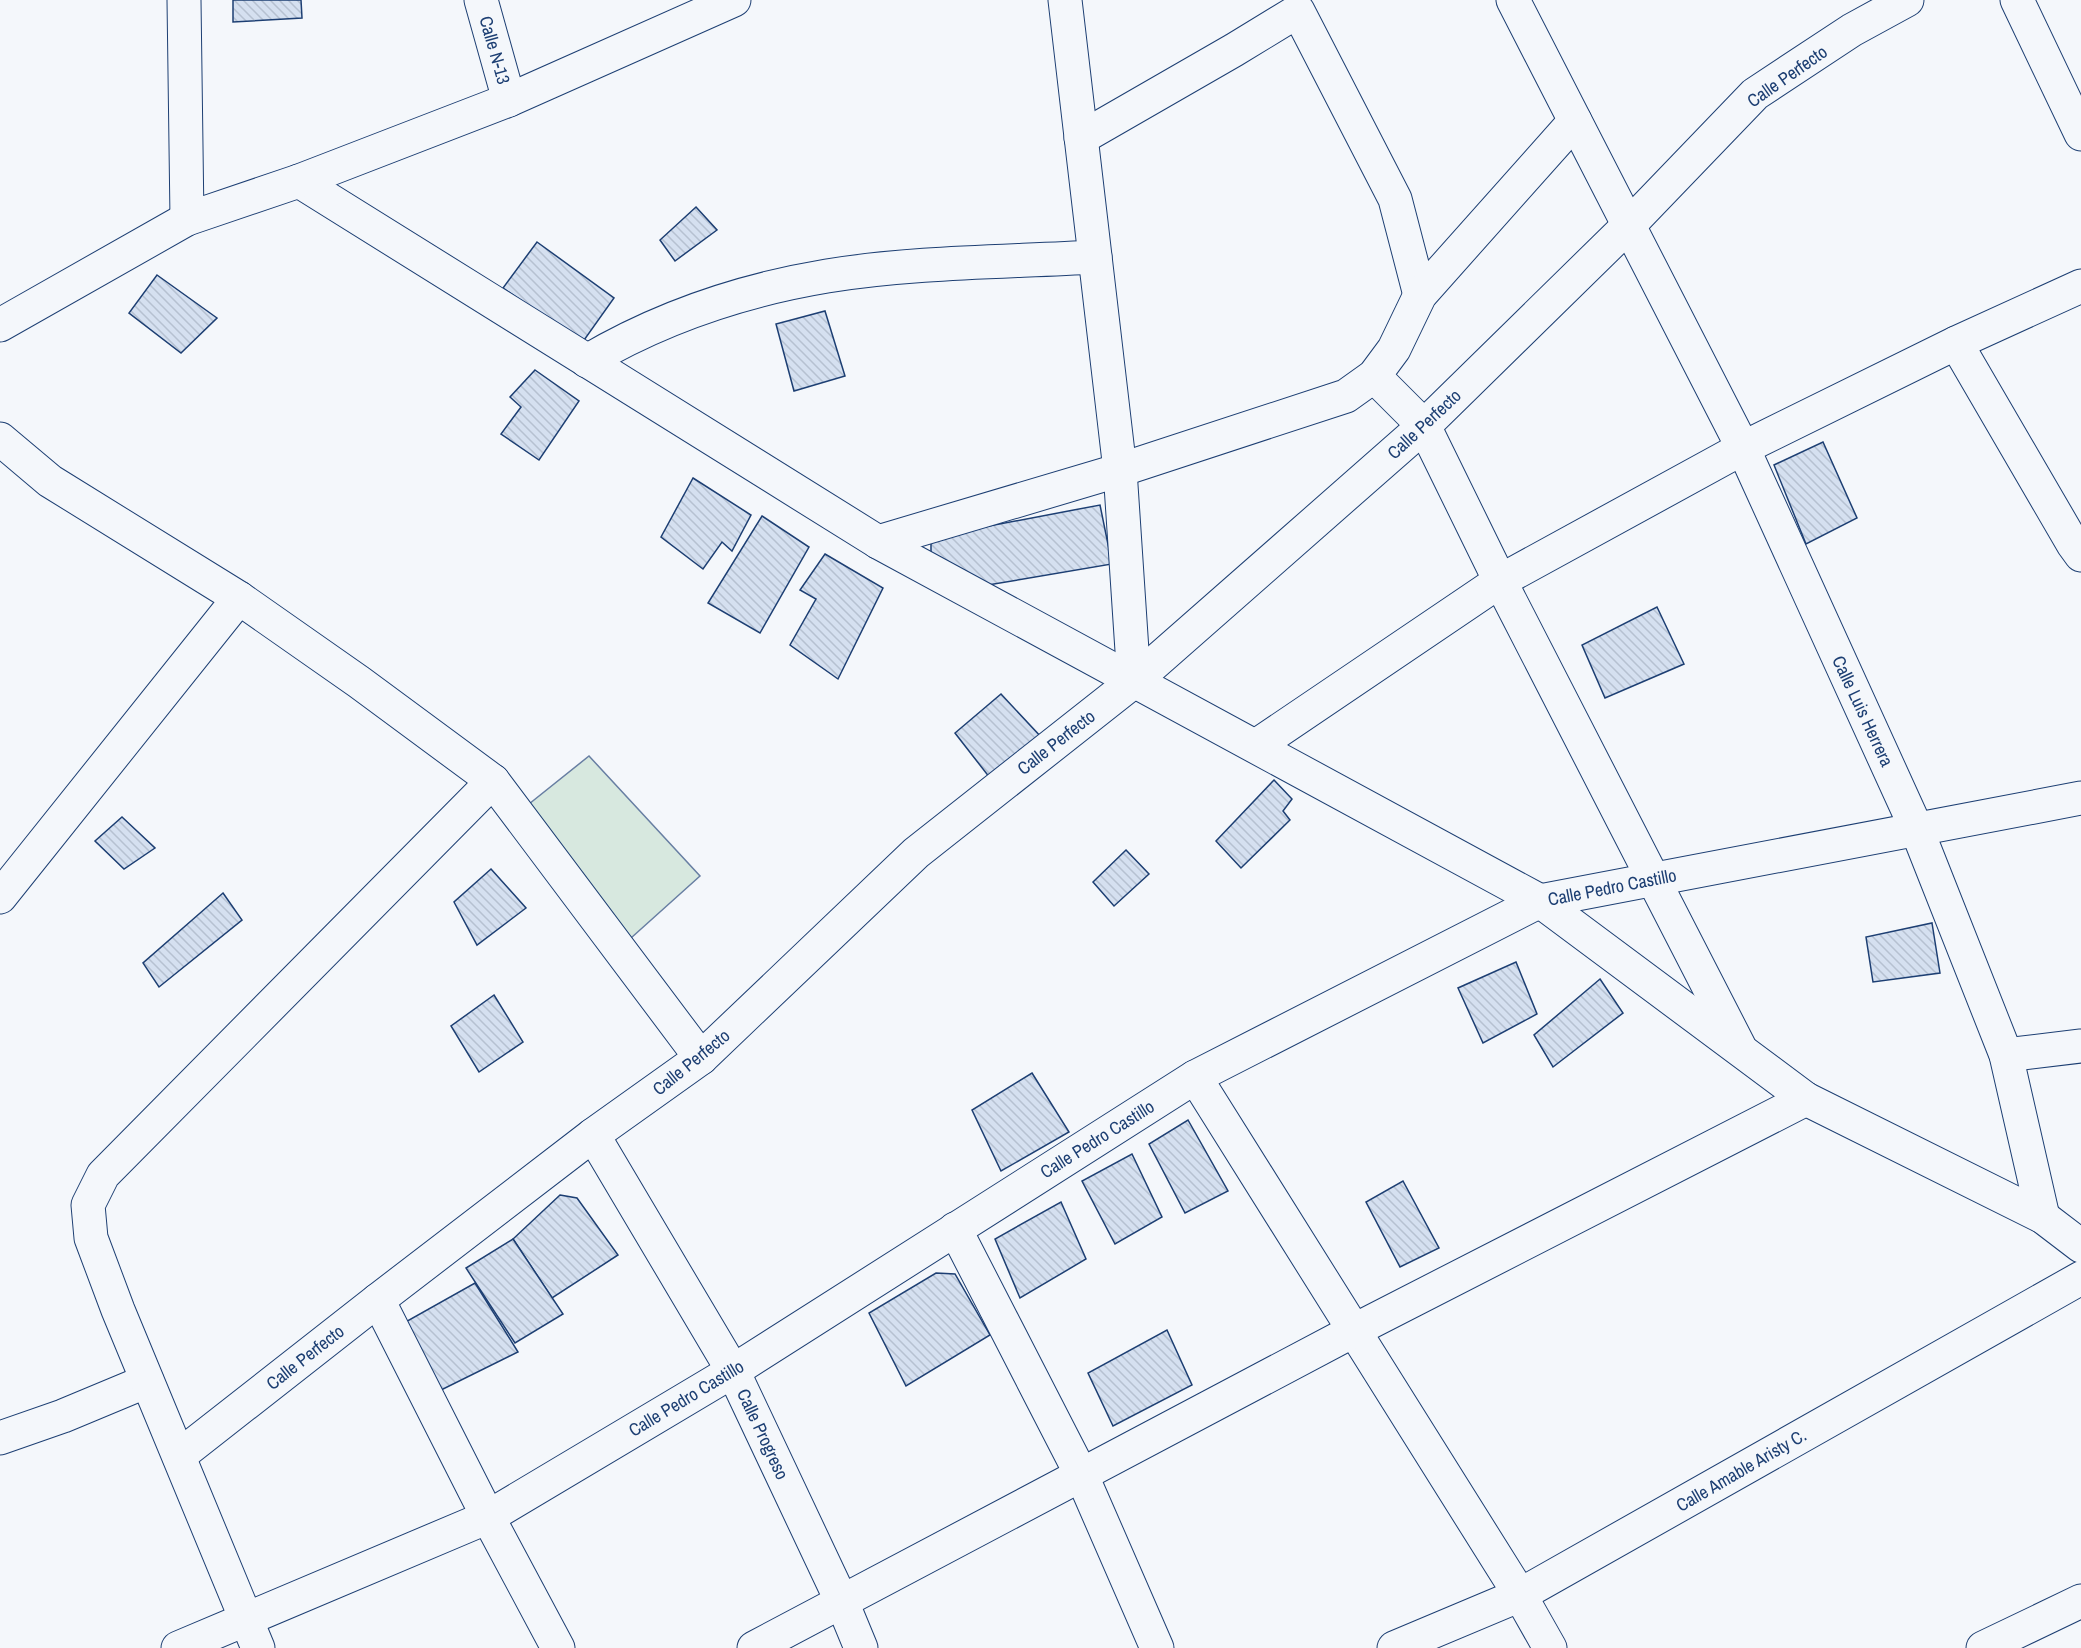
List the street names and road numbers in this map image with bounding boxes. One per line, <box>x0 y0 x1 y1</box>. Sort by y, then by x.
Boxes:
street label: Calle N-13 <box>473 13 517 87</box>
street label: Calle Perfecto <box>1742 39 1832 113</box>
street label: Calle Perfecto <box>1382 383 1466 465</box>
street label: Calle Luis Herrera <box>1826 651 1900 771</box>
street label: Calle Perfecto <box>1012 704 1100 780</box>
street label: Calle Pedro Castillo <box>1546 862 1678 912</box>
street label: Calle Perfecto <box>647 1023 735 1101</box>
street label: Calle Pedro Castillo <box>1035 1094 1159 1184</box>
street label: Calle Perfecto <box>261 1319 349 1395</box>
street label: Calle Pedro Castillo <box>624 1354 748 1442</box>
street label: Calle Progreso <box>731 1384 795 1484</box>
street label: Calle Amable Aristy C. <box>1671 1422 1811 1518</box>

